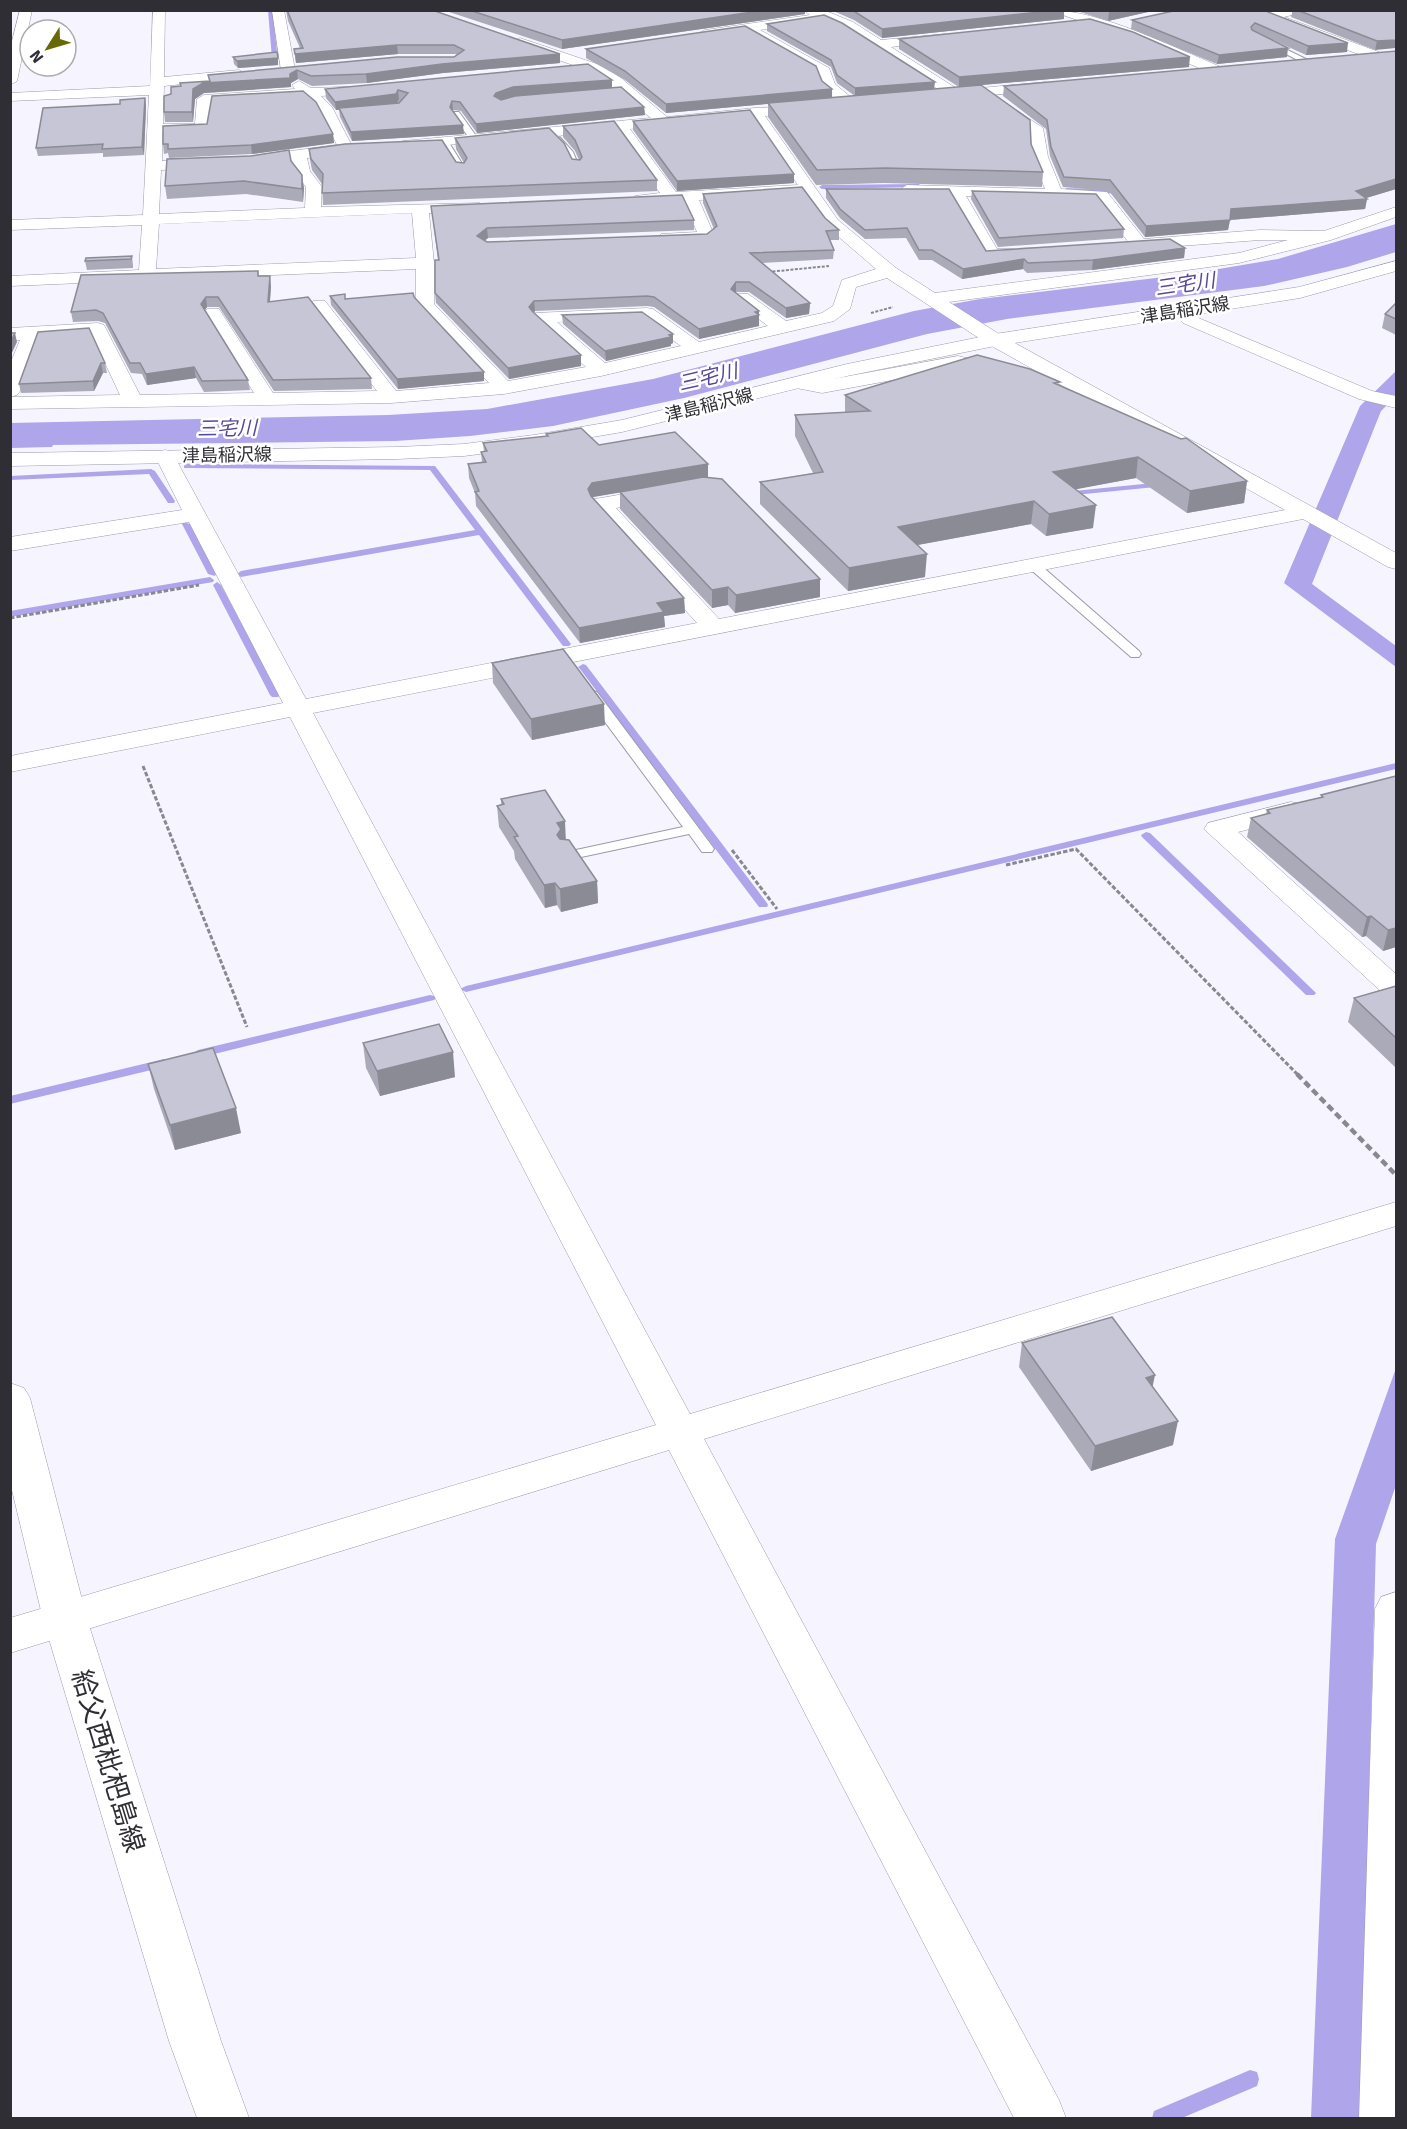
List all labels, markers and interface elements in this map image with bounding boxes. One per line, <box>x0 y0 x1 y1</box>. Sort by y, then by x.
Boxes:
north arrow <box>18 18 78 78</box>
text: N <box>25 46 48 67</box>
water label: 三宅川 <box>1154 268 1218 301</box>
street label: 津島稲沢線 <box>1139 292 1231 328</box>
water label: 三宅川 <box>676 358 742 396</box>
street label: 津島稲沢線 <box>663 383 755 427</box>
water label: 三宅川 <box>197 415 259 442</box>
street label: 津島稲沢線 <box>182 443 272 467</box>
street label: 給父西枇杷島線 <box>64 1666 151 1856</box>

